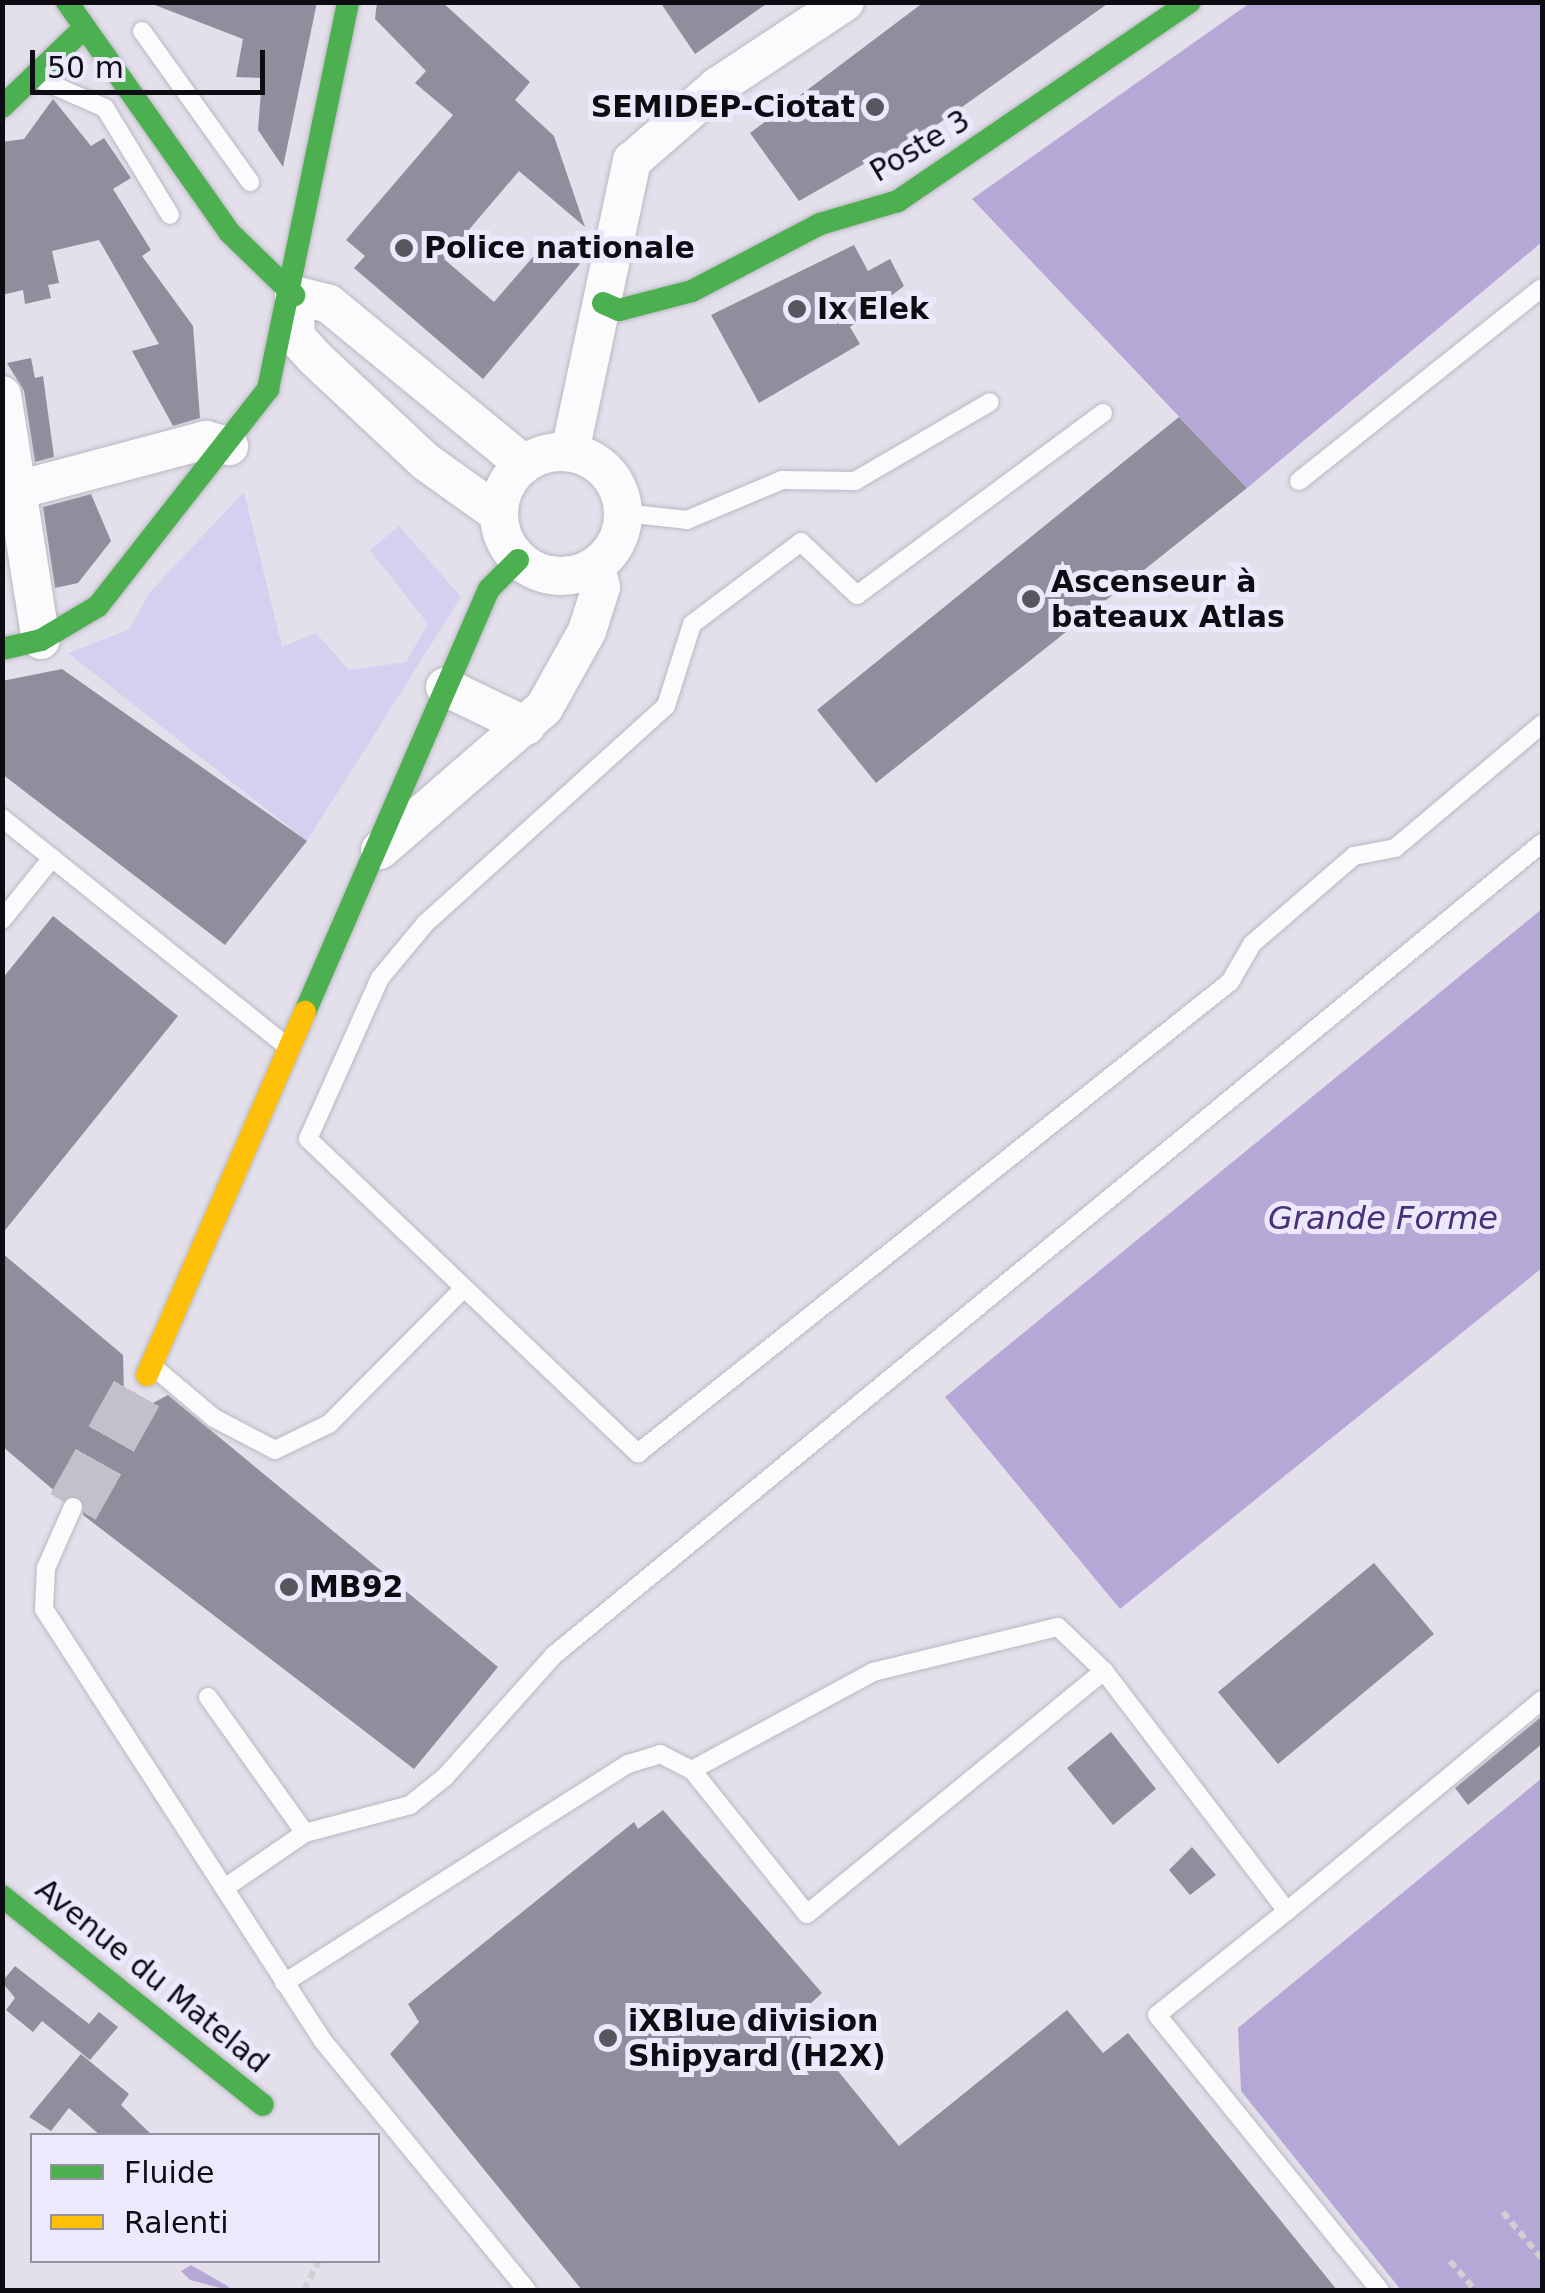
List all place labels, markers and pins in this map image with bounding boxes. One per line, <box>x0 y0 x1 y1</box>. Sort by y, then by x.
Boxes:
place label: SEMIDEP-Ciotat <box>591 89 855 125</box>
marker: SEMIDEP-Ciotat <box>864 96 886 118</box>
place label: Police nationale <box>424 230 695 266</box>
marker: Police nationale <box>393 237 415 259</box>
place label: Ix Elek <box>817 291 929 327</box>
marker: Ix Elek <box>786 298 808 320</box>
place label: Ascenseur à bateaux Atlas <box>1051 564 1285 634</box>
marker: Ascenseur à bateaux Atlas <box>1020 588 1042 610</box>
place label: MB92 <box>309 1569 403 1605</box>
marker: MB92 <box>278 1576 300 1598</box>
place label: iXBlue division Shipyard (H2X) <box>628 2003 886 2074</box>
marker: iXBlue division Shipyard (H2X) <box>597 2027 619 2049</box>

